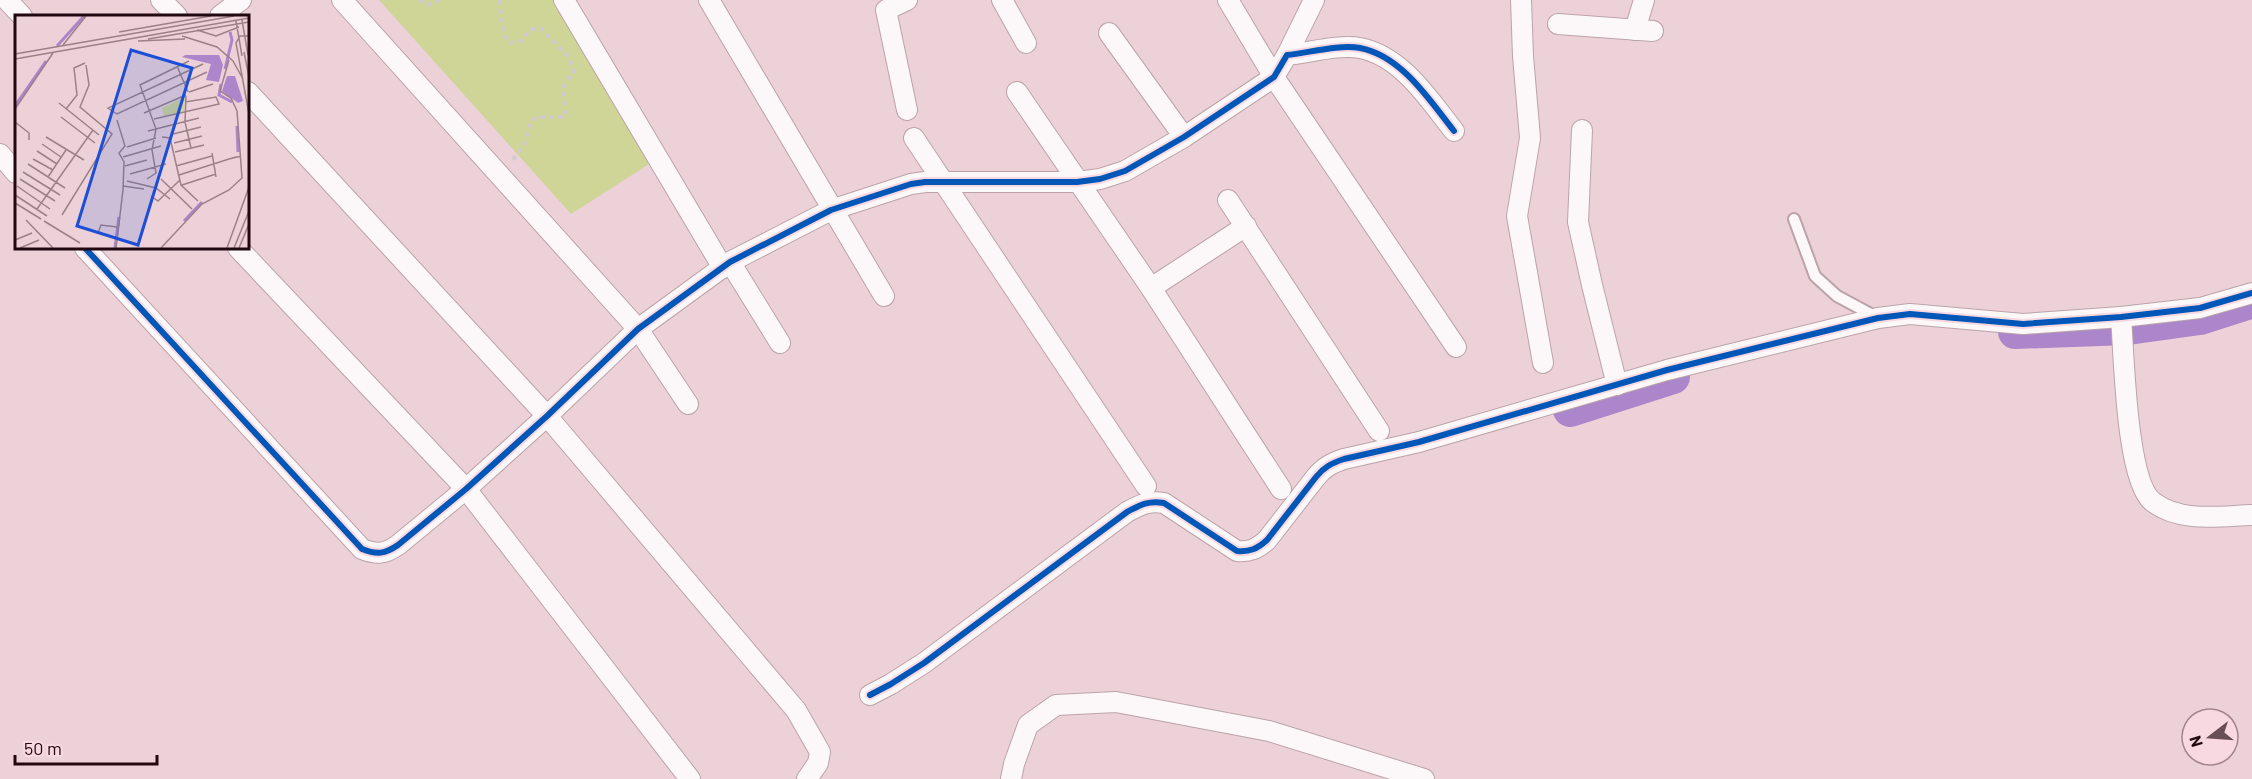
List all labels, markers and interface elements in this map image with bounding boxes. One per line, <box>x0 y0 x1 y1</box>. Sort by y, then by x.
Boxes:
inset map <box>15 15 249 249</box>
north arrow <box>2180 707 2240 767</box>
scale bar <box>15 728 158 766</box>
text: N <box>2185 734 2206 749</box>
text: 50 m <box>24 737 62 759</box>

